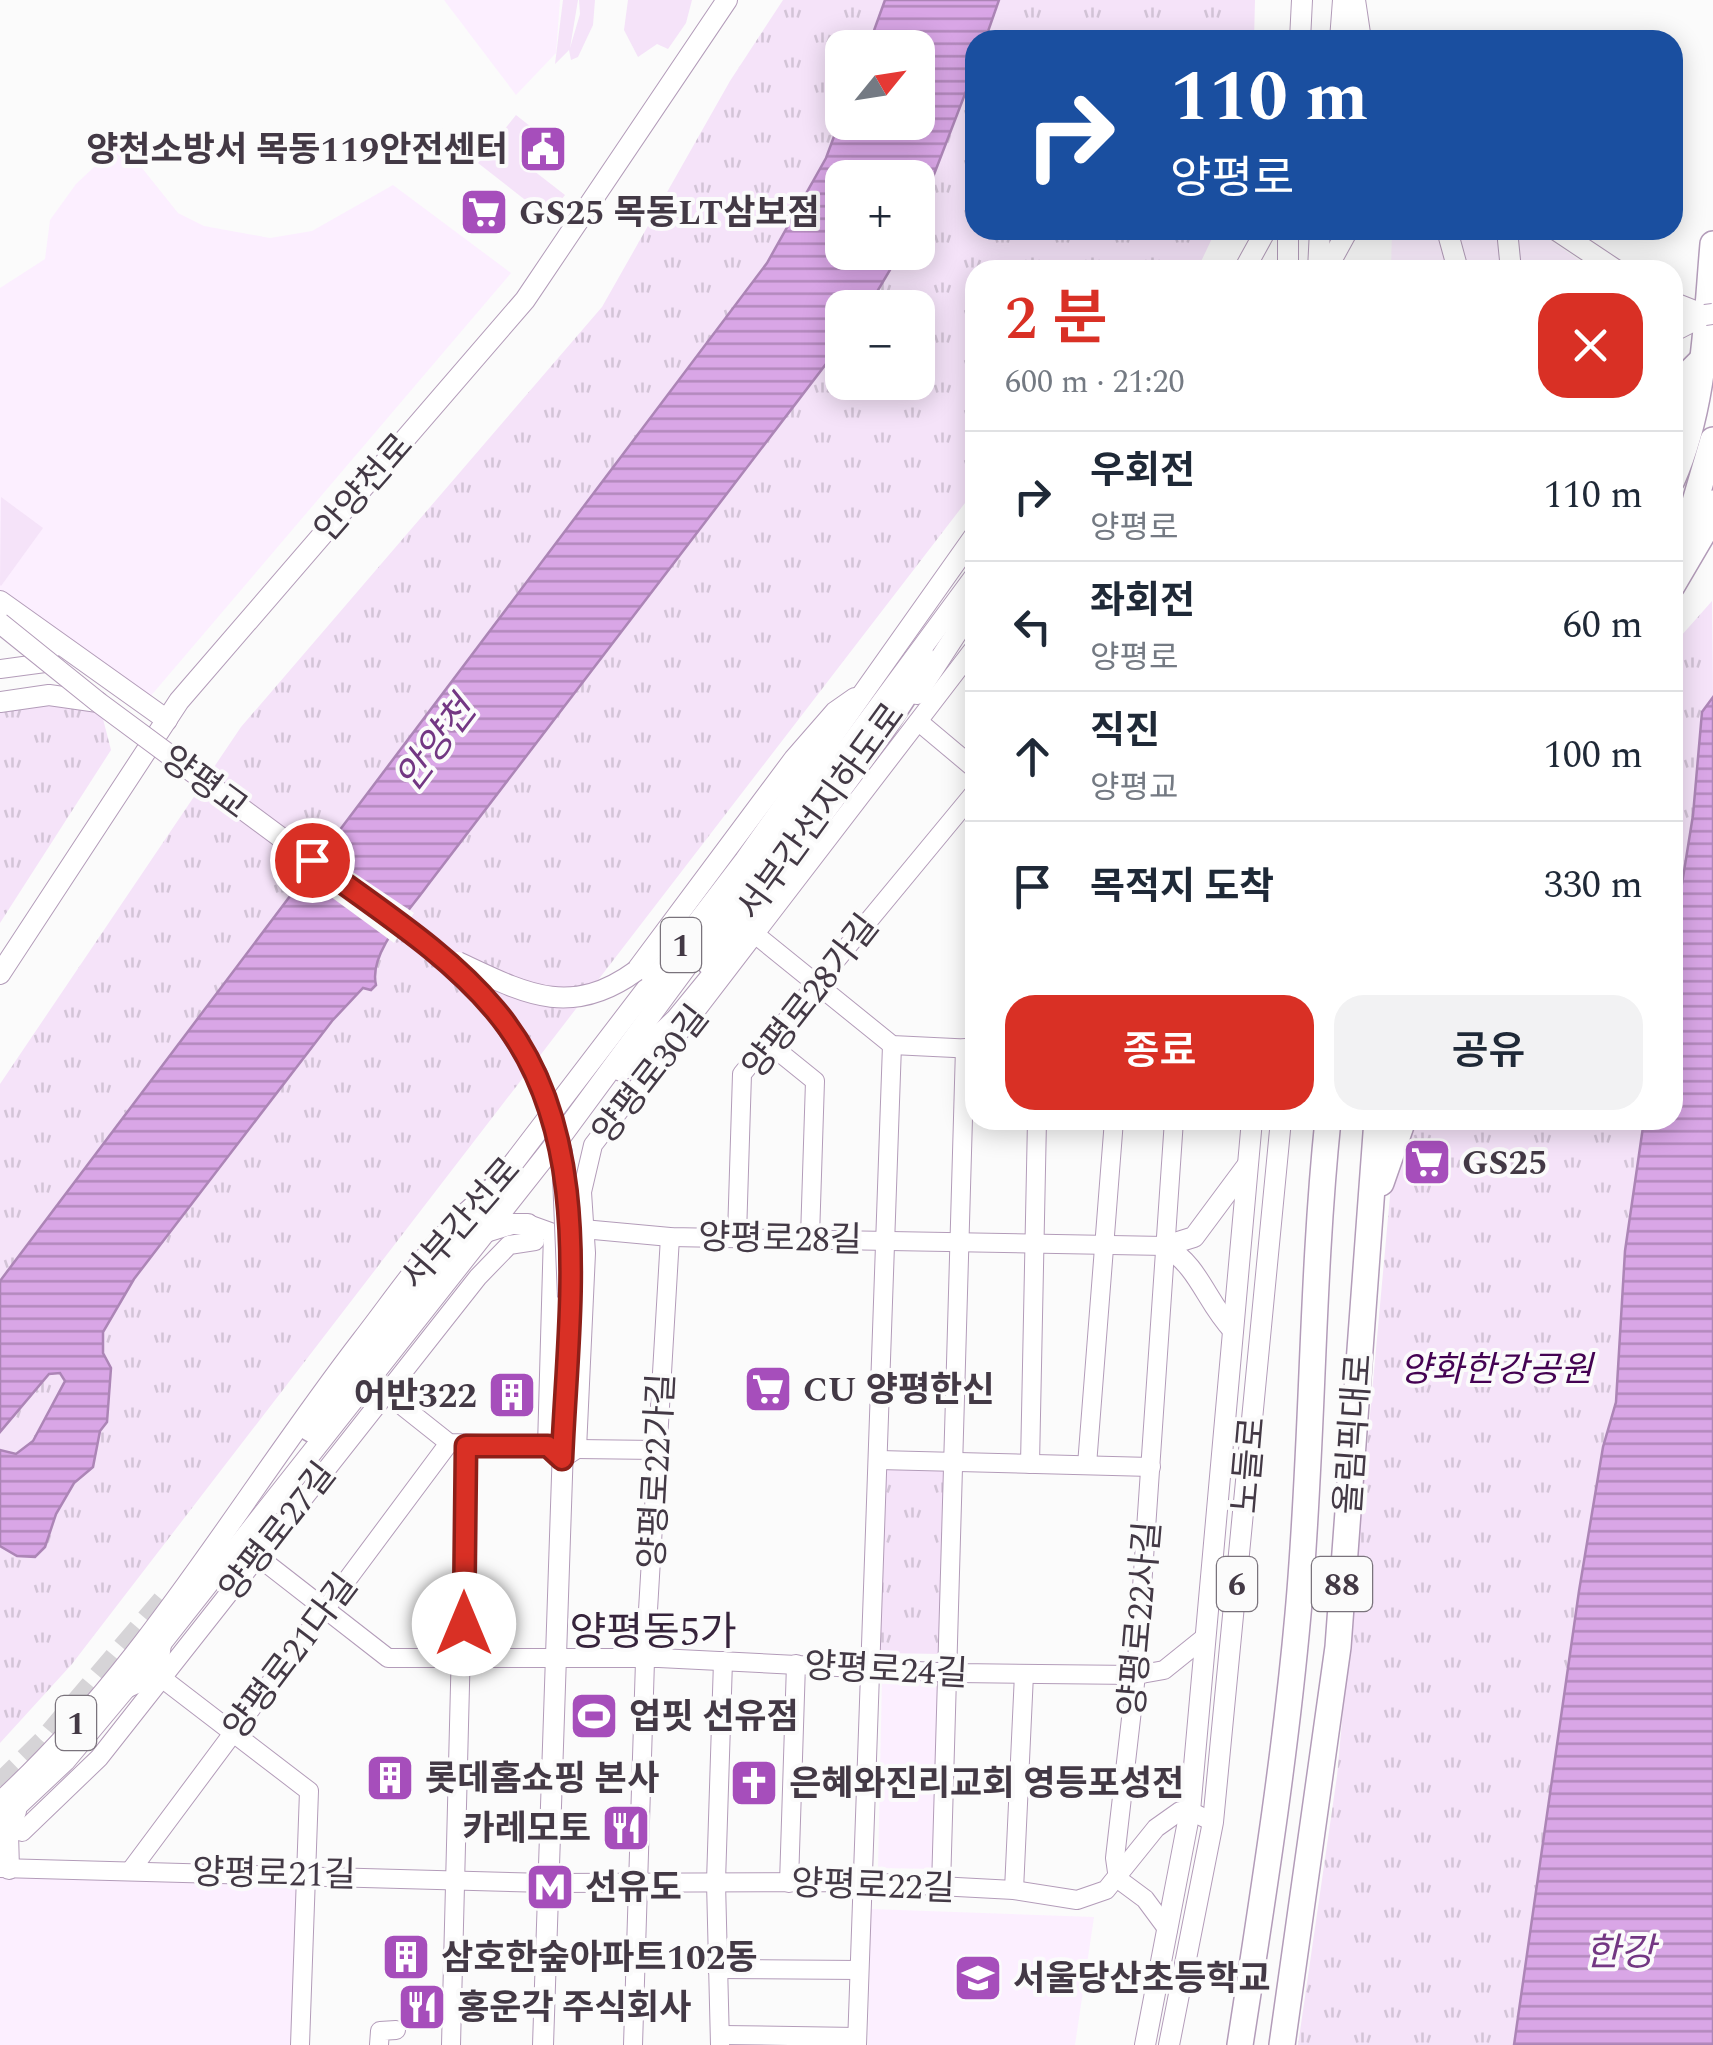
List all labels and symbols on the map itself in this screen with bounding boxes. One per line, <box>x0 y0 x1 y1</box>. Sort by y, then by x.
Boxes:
north arrow <box>825 30 935 140</box>
public building icon: 양천소방서 목동119안전센터 <box>517 123 569 175</box>
place label: 양천소방서 목동119안전센터 <box>86 124 508 177</box>
supermarket icon: GS25 목동LT삼보점 <box>458 186 510 238</box>
place label: GS25 목동LT삼보점 <box>519 187 820 240</box>
street label: 안양천로 <box>302 422 426 554</box>
water label: 안양천 <box>382 683 494 805</box>
street label: 서부간선지하도로 <box>724 692 918 932</box>
street label: 양평교 <box>149 733 259 833</box>
pin <box>270 818 355 903</box>
street label: 양평로28가길 <box>730 903 892 1090</box>
road number: 1 <box>661 918 701 972</box>
street label: 양평로30길 <box>580 994 722 1156</box>
supermarket icon: GS25 <box>1401 1136 1453 1188</box>
place label: GS25 <box>1462 1137 1548 1190</box>
street label: 서부간선로 <box>388 1146 534 1302</box>
street label: 양평로28길 <box>698 1212 862 1267</box>
park label: 양화한강공원 <box>1399 1344 1595 1397</box>
street label: 올림픽대로 <box>1322 1352 1387 1516</box>
supermarket icon: CU 양평한신 <box>742 1363 794 1415</box>
place label: CU 양평한신 <box>803 1364 995 1417</box>
building icon: 어반322 <box>486 1369 538 1421</box>
place label: 어반322 <box>354 1370 477 1423</box>
street label: 양평로22가길 <box>626 1372 689 1570</box>
street label: 노들로 <box>1219 1415 1280 1516</box>
street label: 양평로27길 <box>207 1451 349 1613</box>
street label: 양평로22사길 <box>1106 1519 1175 1719</box>
road number: 6 <box>1217 1557 1257 1611</box>
road number: 88 <box>1312 1557 1372 1611</box>
street label: 양평로21다길 <box>211 1563 371 1751</box>
position arrow <box>412 1572 516 1676</box>
district label: 양평동5가 <box>569 1603 737 1664</box>
street label: 양평로24길 <box>803 1640 969 1701</box>
sports icon: 업핏 선유점 <box>568 1690 620 1742</box>
place label: 업핏 선유점 <box>629 1691 799 1744</box>
road number: 1 <box>56 1696 96 1750</box>
building icon: 롯데홈쇼핑 본사 <box>364 1752 416 1804</box>
place label: 롯데홈쇼핑 본사 <box>425 1753 659 1806</box>
church icon: 은혜와진리교회 영등포성전 <box>728 1757 780 1809</box>
place label: 은혜와진리교회 영등포성전 <box>789 1758 1184 1811</box>
restaurant icon: 카레모토 <box>600 1802 652 1854</box>
place label: 카레모토 <box>462 1803 591 1856</box>
street label: 양평로21길 <box>192 1847 356 1902</box>
street label: 양평로22길 <box>790 1857 956 1916</box>
metro station icon: 선유도 <box>524 1861 576 1913</box>
place label: 선유도 <box>585 1862 682 1915</box>
water label: 한강 <box>1585 1925 1660 1983</box>
building icon: 삼호한숲아파트102동 <box>380 1931 432 1983</box>
place label: 삼호한숲아파트102동 <box>441 1932 758 1985</box>
school or university icon: 서울당산초등학교 <box>952 1952 1004 2004</box>
place label: 서울당산초등학교 <box>1013 1953 1271 2006</box>
restaurant icon: 홍운각 주식회사 <box>396 1981 448 2033</box>
place label: 홍운각 주식회사 <box>457 1982 691 2035</box>

